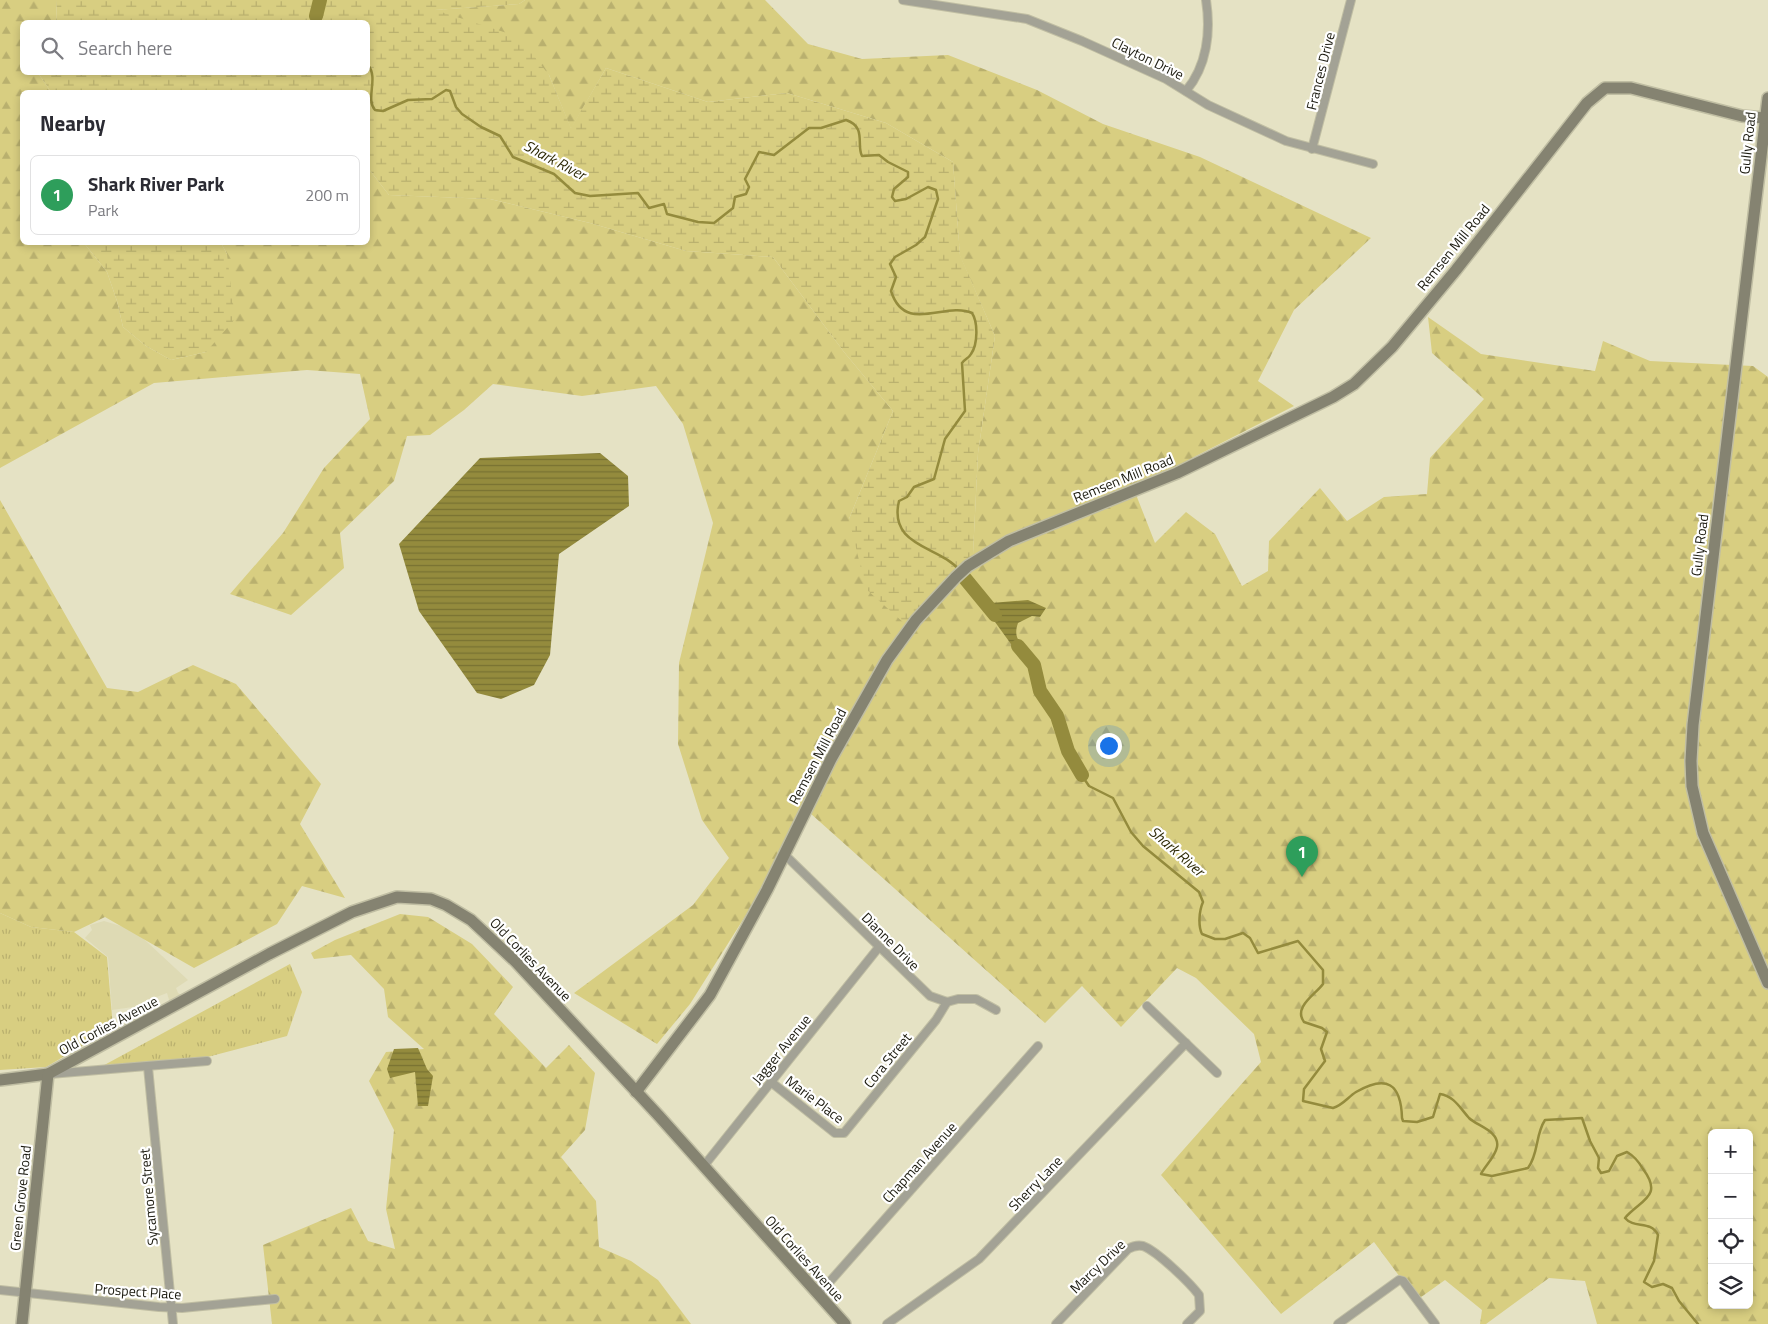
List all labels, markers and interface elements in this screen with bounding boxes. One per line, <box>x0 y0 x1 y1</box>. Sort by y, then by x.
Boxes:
search box <box>20 20 370 75</box>
street label: Frances Drive <box>1300 30 1340 112</box>
street label: Clayton Drive <box>1108 31 1188 85</box>
text: Search here <box>78 33 172 62</box>
icon: search <box>38 34 66 62</box>
text: Nearby <box>40 107 105 139</box>
street label: Gully Road <box>1733 111 1761 175</box>
water label: Shark River <box>520 134 592 187</box>
text: Shark River Park <box>88 169 224 198</box>
text: 1 <box>53 183 61 207</box>
text: 200 m <box>305 183 349 207</box>
text: Park <box>88 198 119 222</box>
street label: Remsen Mill Road <box>1411 199 1495 295</box>
street label: Remsen Mill Road <box>1070 448 1176 508</box>
street label: Gully Road <box>1685 513 1713 577</box>
street label: Remsen Mill Road <box>783 704 851 808</box>
your location <box>1096 733 1122 759</box>
water label: Shark River <box>1144 820 1212 883</box>
pin: 1 <box>1286 836 1318 877</box>
street label: Dianne Drive <box>857 907 925 975</box>
street label: Old Corlies Avenue <box>485 912 577 1006</box>
street label: Old Corlies Avenue <box>55 990 161 1060</box>
street label: Jagger Avenue <box>746 1010 816 1088</box>
street label: Cora Street <box>858 1028 916 1092</box>
street label: Marie Place <box>781 1070 849 1128</box>
street label: Chapman Avenue <box>877 1117 961 1207</box>
map controls <box>1708 1129 1753 1309</box>
button: + <box>1708 1129 1753 1174</box>
street label: Green Grove Road <box>4 1144 36 1252</box>
street label: Sycamore Street <box>133 1148 163 1246</box>
street label: Sherry Lane <box>1003 1151 1067 1215</box>
button: − <box>1708 1174 1753 1219</box>
street label: Old Corlies Avenue <box>761 1210 849 1306</box>
button: locate <box>1708 1219 1753 1264</box>
street label: Marcy Drive <box>1065 1234 1129 1298</box>
button: layers <box>1708 1264 1753 1309</box>
street label: Prospect Place <box>94 1277 182 1305</box>

